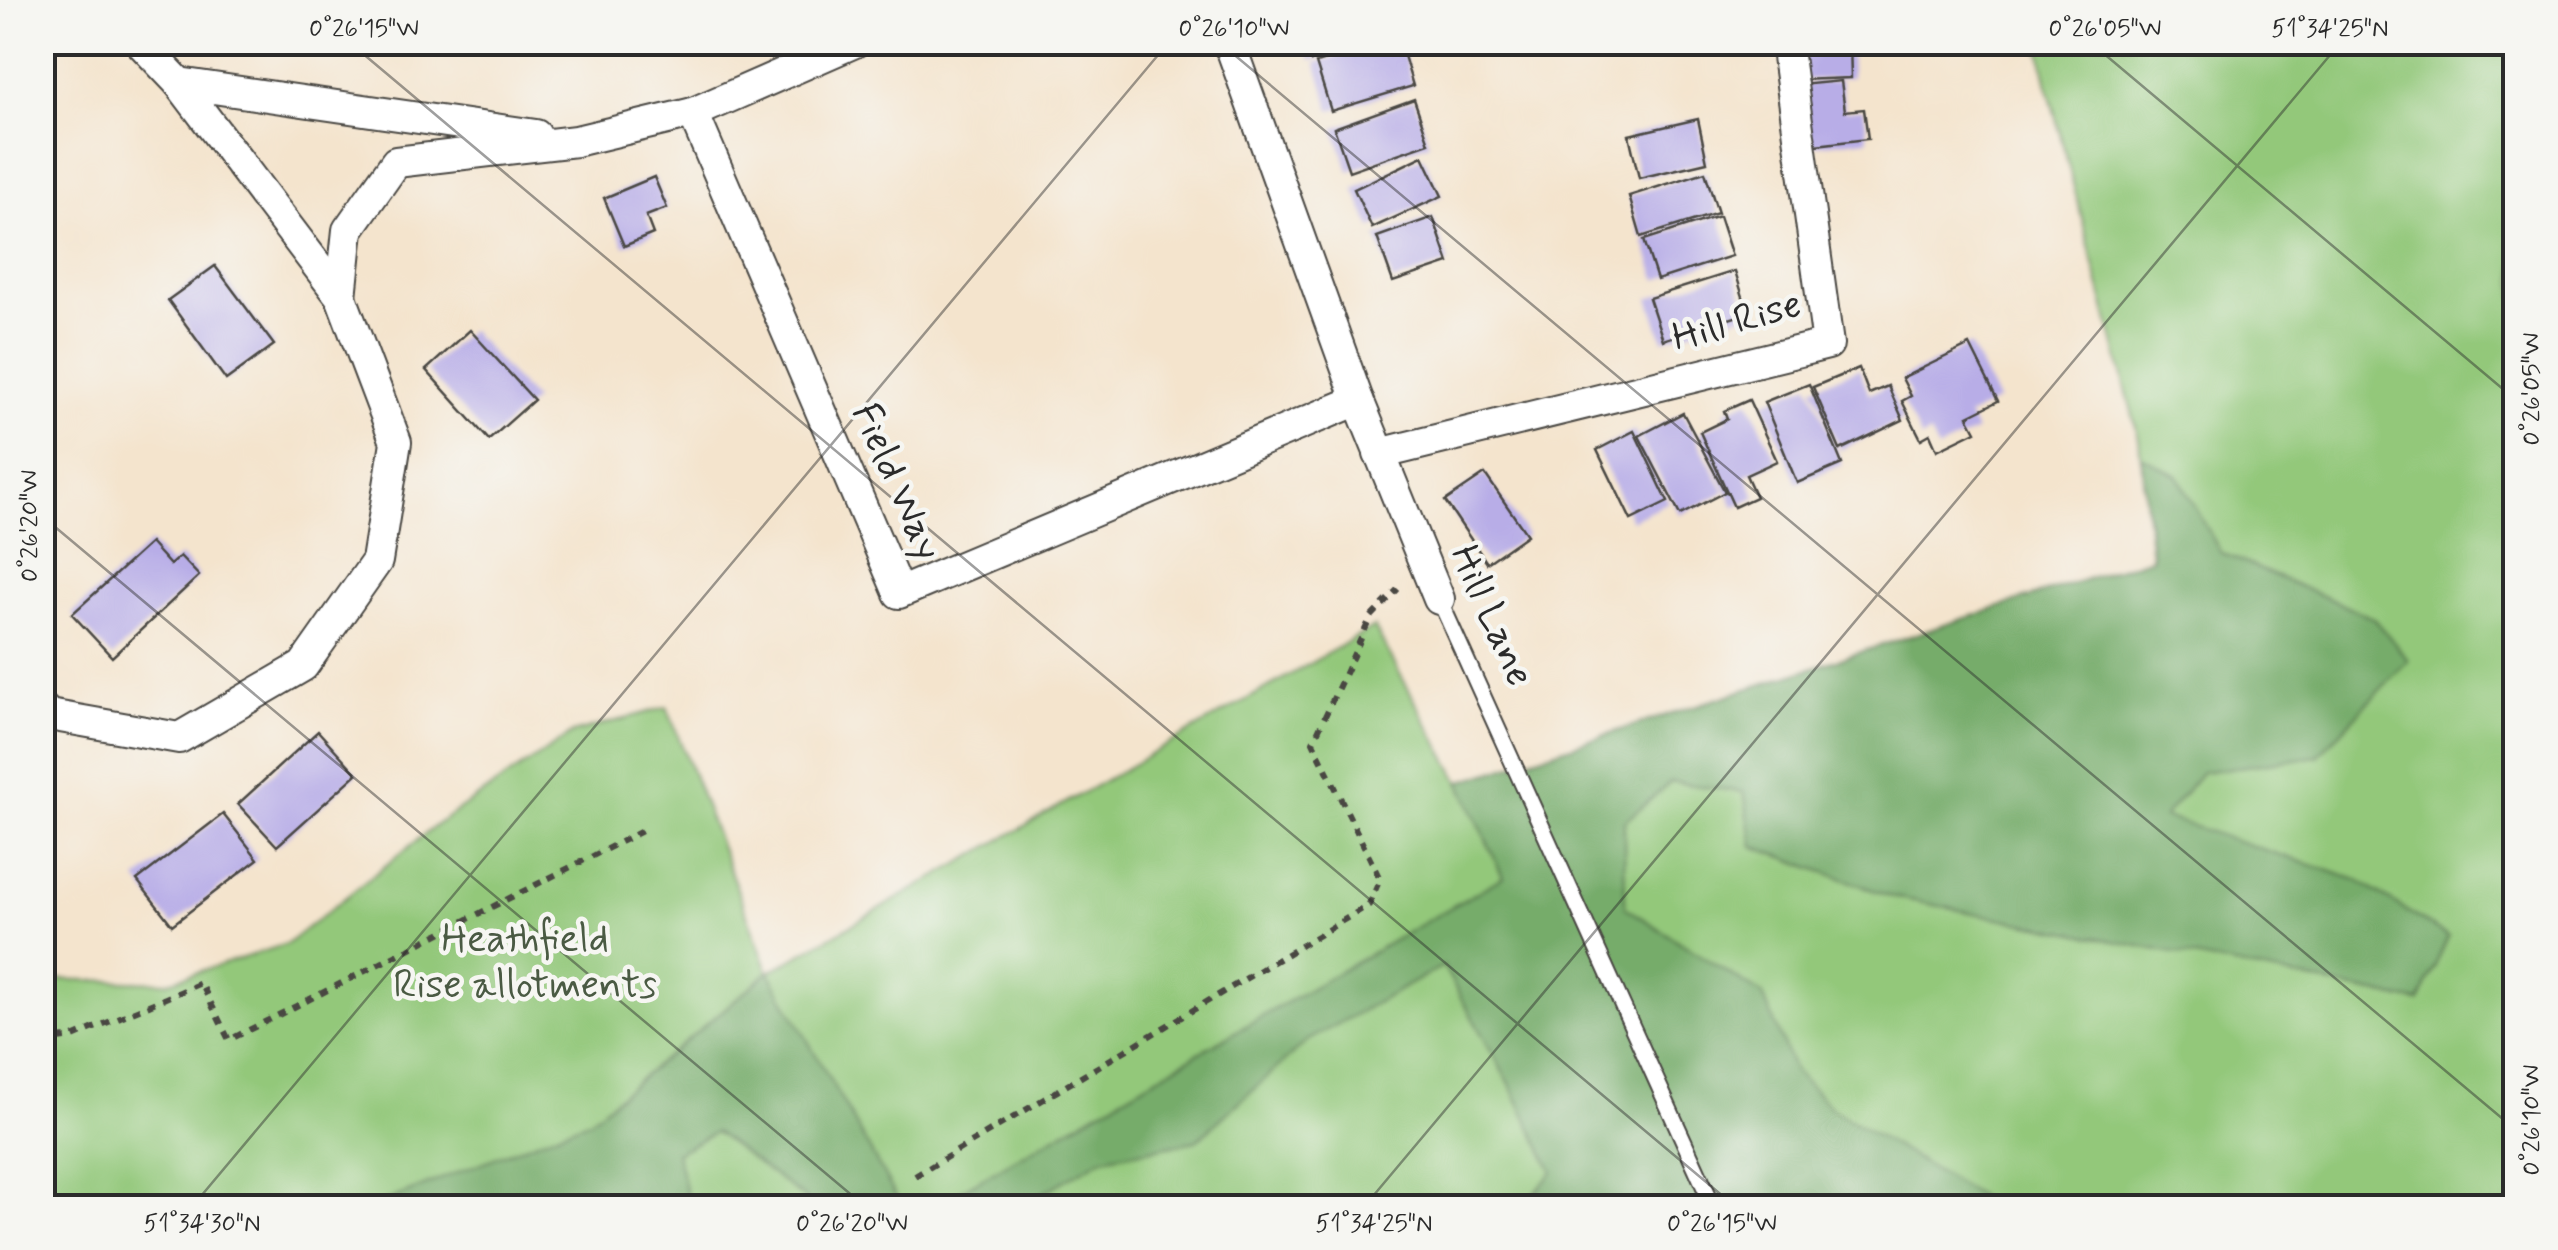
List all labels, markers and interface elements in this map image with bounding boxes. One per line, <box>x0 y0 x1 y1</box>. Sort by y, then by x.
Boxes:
text: 0°26'15"W <box>309 13 419 46</box>
text: 0°26'10"W <box>1178 13 1290 46</box>
text: 0°26'05"W <box>2049 13 2161 46</box>
text: 51°34'25"N <box>2271 13 2389 46</box>
street label: Hill Rise <box>1666 279 1808 365</box>
text: 0°26'05"W <box>2516 333 2549 445</box>
street label: Field Way <box>838 395 954 569</box>
text: 0°26'20"W <box>14 470 47 582</box>
street label: Hill Lane <box>1437 537 1545 695</box>
park label: Heathfield Rise allotments <box>393 914 657 1012</box>
text: 0°26'10"W <box>2516 1064 2549 1176</box>
text: 51°34'30"N <box>143 1208 261 1241</box>
text: 0°26'20"W <box>796 1208 908 1241</box>
text: 51°34'25"N <box>1315 1208 1433 1241</box>
text: 0°26'15"W <box>1667 1208 1777 1241</box>

